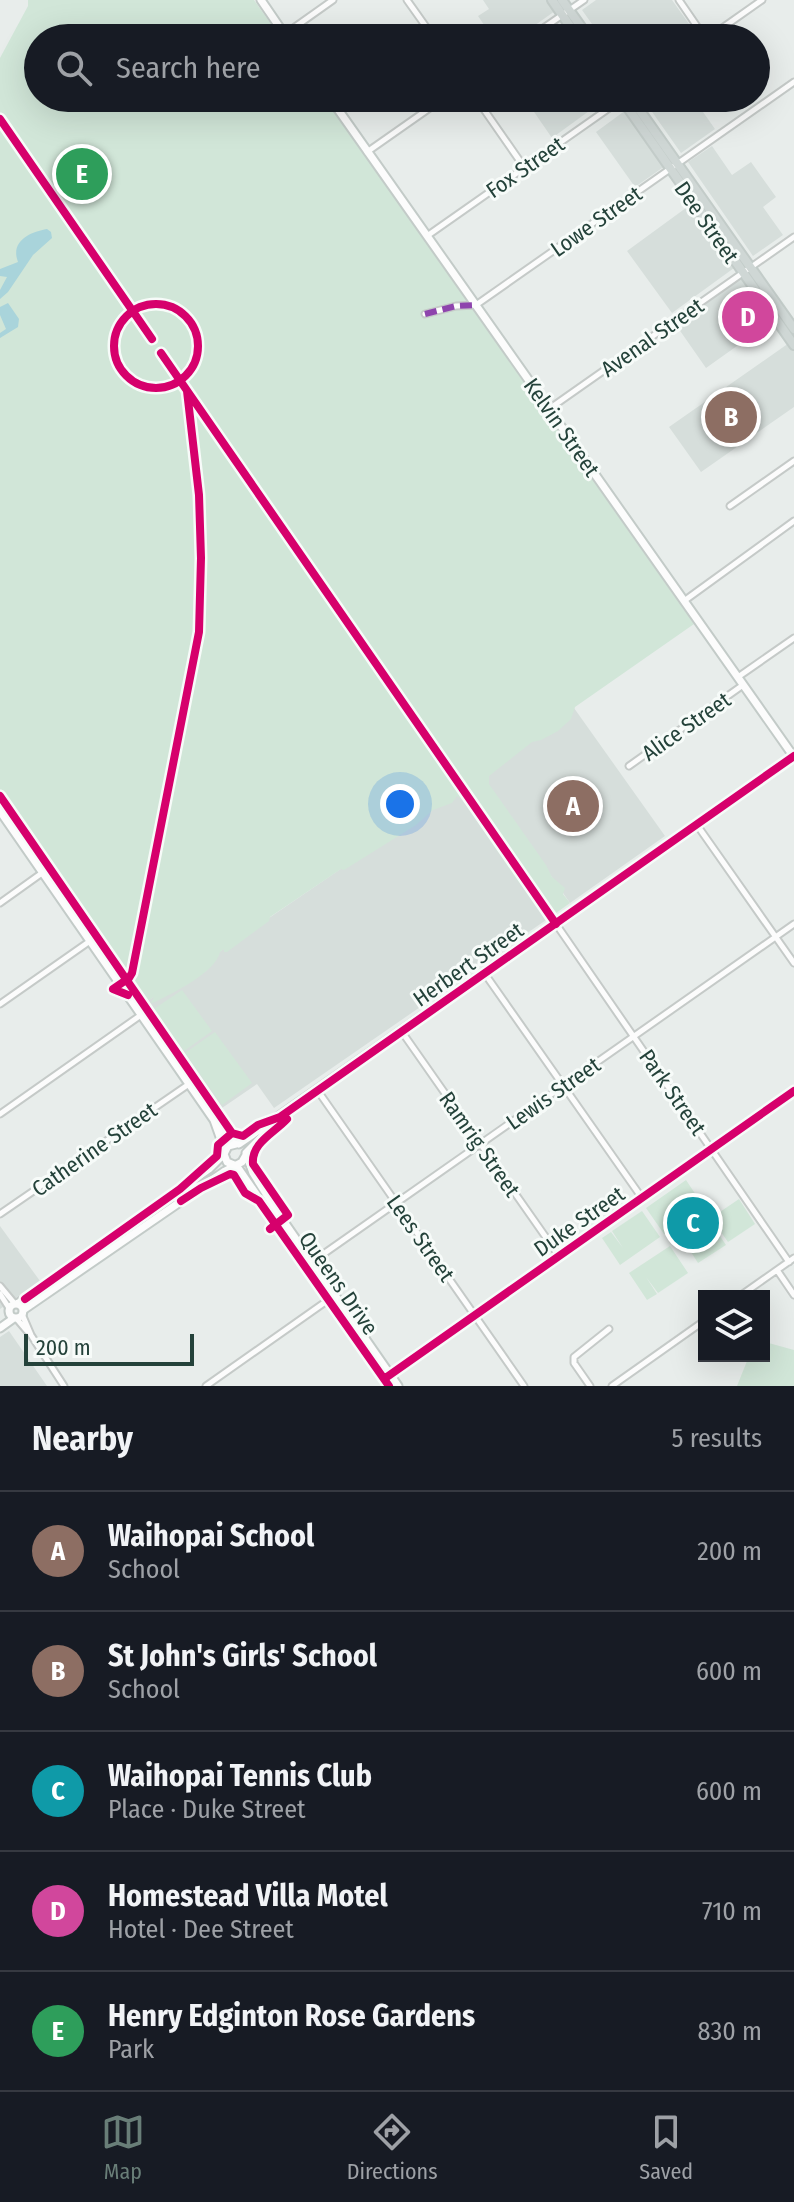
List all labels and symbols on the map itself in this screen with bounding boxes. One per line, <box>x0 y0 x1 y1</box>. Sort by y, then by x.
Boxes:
street label: Fox Street <box>481 130 570 204</box>
pin: E <box>56 144 108 204</box>
street label: Dee Street <box>669 176 745 269</box>
street label: Lowe Street <box>545 180 648 263</box>
pin: D <box>722 287 774 347</box>
street label: Avenal Street <box>596 292 710 383</box>
street label: Kelvin Street <box>518 373 606 482</box>
pin: B <box>705 387 757 447</box>
street label: Alice Street <box>637 686 736 767</box>
pin: A <box>547 776 599 836</box>
your location <box>380 784 420 824</box>
street label: Herbert Street <box>408 916 529 1012</box>
street label: Park Street <box>633 1044 712 1141</box>
street label: Lewis Street <box>501 1051 606 1136</box>
street label: Ramrig Street <box>433 1086 526 1203</box>
street label: Catherine Street <box>27 1096 163 1202</box>
street label: Duke Street <box>529 1180 630 1262</box>
street label: Lees Street <box>381 1190 461 1288</box>
pin: C <box>667 1193 719 1253</box>
street label: Queens Drive <box>293 1226 384 1340</box>
scale bar <box>24 1330 194 1366</box>

